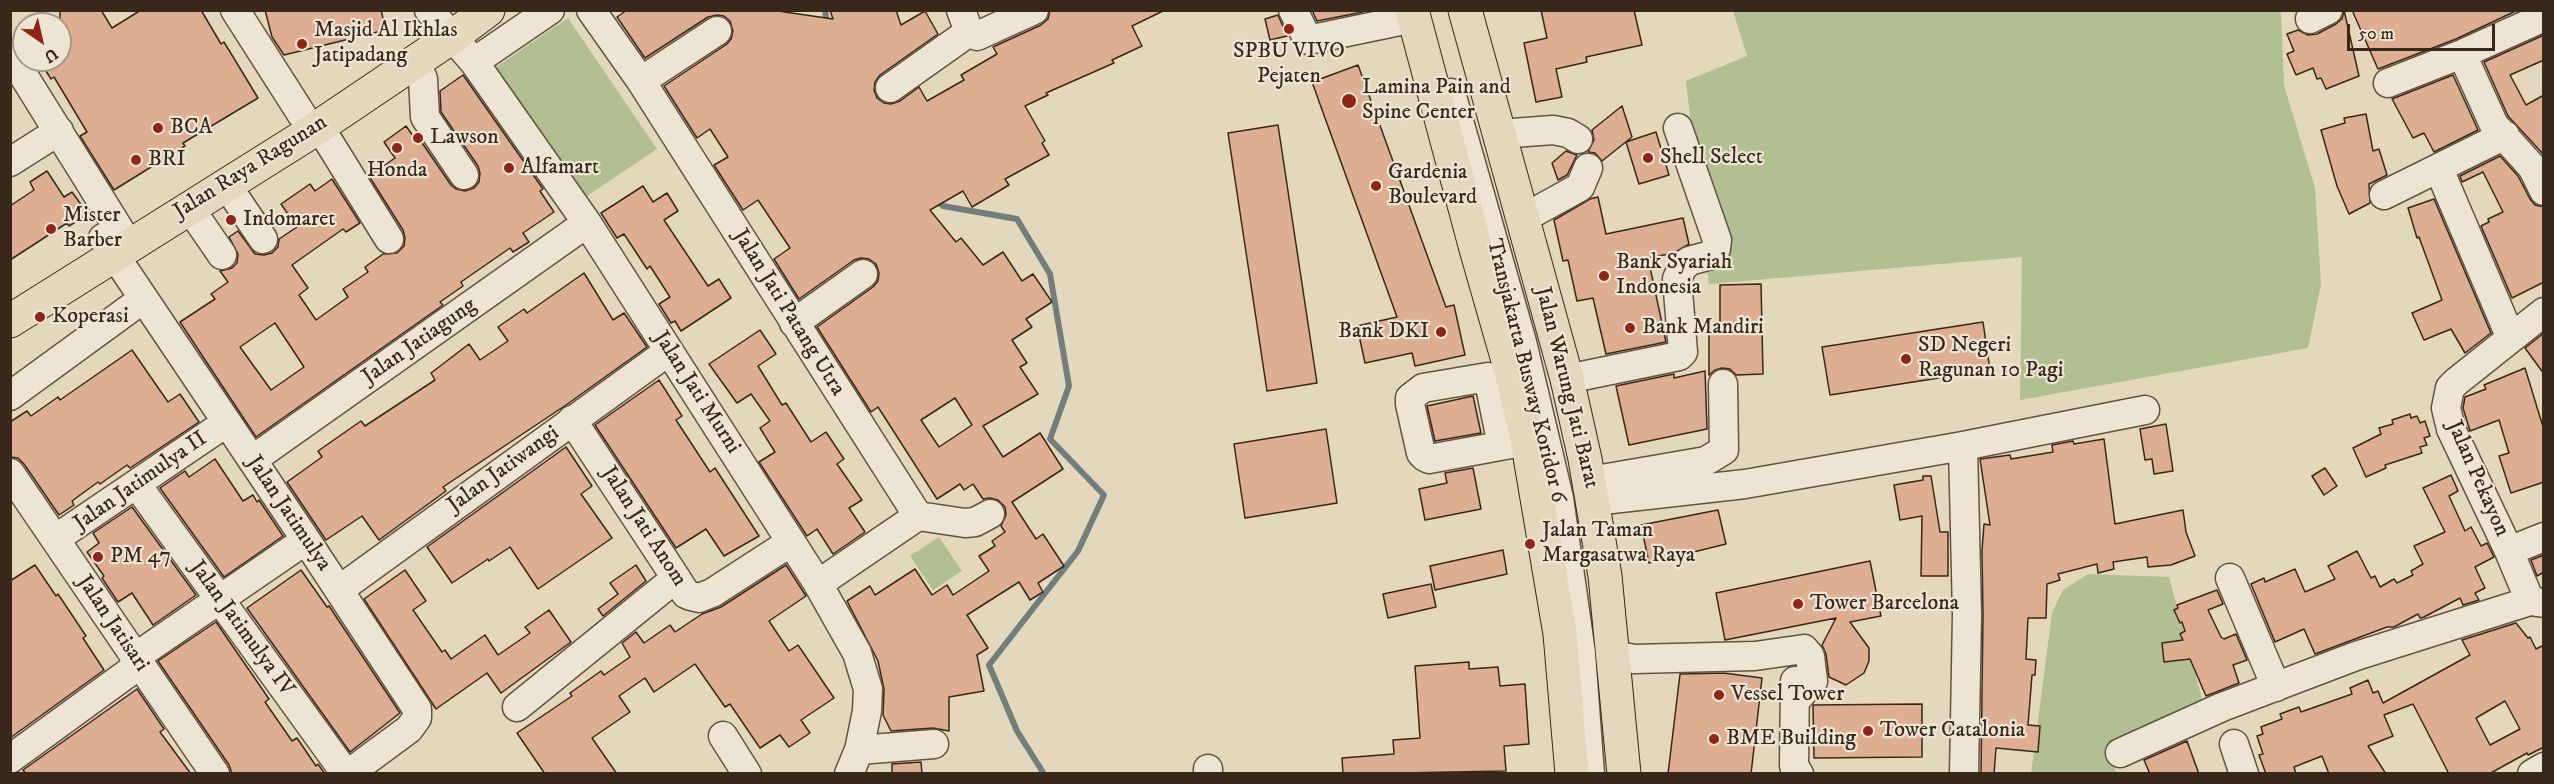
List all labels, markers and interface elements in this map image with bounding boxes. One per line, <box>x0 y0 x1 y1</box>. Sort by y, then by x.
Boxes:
north arrow <box>12 12 72 72</box>
scale bar <box>2350 12 2498 50</box>
place label: Masjid Al Ikhlas Jatipadang <box>314 18 458 70</box>
marker: SPBU VIVO Pejaten <box>1282 22 1296 36</box>
text: 50 m <box>2358 23 2394 45</box>
marker: Masjid Al Ikhlas Jatipadang <box>295 37 309 51</box>
place label: SPBU VIVO Pejaten <box>1233 39 1345 90</box>
text: U <box>40 44 62 67</box>
place label: Lamina Pain and Spine Center <box>1362 75 1511 126</box>
marker: Lamina Pain and Spine Center <box>1340 92 1358 110</box>
street label: Jalan Raya Ragunan <box>169 110 333 226</box>
place label: BCA <box>170 115 213 141</box>
marker: BCA <box>151 121 165 135</box>
place label: Lawson <box>430 125 499 151</box>
marker: Lawson <box>411 131 425 145</box>
marker: Honda <box>390 141 404 155</box>
place label: Shell Select <box>1660 145 1763 171</box>
place label: BRI <box>148 147 185 173</box>
marker: Shell Select <box>1641 151 1655 165</box>
marker: BRI <box>129 153 143 167</box>
place label: Alfamart <box>521 155 599 181</box>
place label: Honda <box>367 158 427 184</box>
place label: Gardenia Boulevard <box>1388 160 1477 212</box>
marker: Alfamart <box>502 161 516 175</box>
marker: Gardenia Boulevard <box>1369 179 1383 193</box>
place label: Mister Barber <box>63 203 122 254</box>
place label: Indomaret <box>243 207 335 233</box>
marker: Indomaret <box>224 213 238 227</box>
marker: Mister Barber <box>44 222 58 236</box>
street label: Jalan Jati Patang Utra <box>726 225 850 401</box>
street label: Transjakarta Busway Koridor 6 <box>1479 236 1571 506</box>
place label: Bank Syariah Indonesia <box>1616 250 1732 302</box>
marker: Bank Syariah Indonesia <box>1597 269 1611 283</box>
street label: Jalan Warung Jati Barat <box>1528 285 1604 491</box>
street label: Jalan Jatiagung <box>358 293 482 391</box>
place label: Koperasi <box>52 304 129 330</box>
marker: Koperasi <box>33 310 47 324</box>
place label: Bank Mandiri <box>1642 315 1764 341</box>
place label: Bank DKI <box>1338 319 1429 345</box>
marker: Bank Mandiri <box>1623 321 1637 335</box>
marker: Bank DKI <box>1434 325 1448 339</box>
street label: Jalan Jati Murni <box>647 327 745 459</box>
place label: SD Negeri Ragunan 10 Pagi <box>1918 333 2063 384</box>
marker: SD Negeri Ragunan 10 Pagi <box>1899 352 1913 366</box>
street label: Jalan Pekayon <box>2440 417 2514 541</box>
street label: Jalan Jatiwangi <box>443 421 565 519</box>
street label: Jalan Jatimulya II <box>69 426 213 538</box>
street label: Jalan Jatimulya <box>240 451 336 577</box>
street label: Jalan Jati Anom <box>594 462 692 592</box>
place label: Jalan Taman Margasatwa Raya <box>1542 518 1695 570</box>
marker: Jalan Taman Margasatwa Raya <box>1523 537 1537 551</box>
place label: PM 47 <box>110 544 171 570</box>
marker: PM 47 <box>91 550 105 564</box>
street label: Jalan Jatimulya IV <box>183 556 299 702</box>
street label: Jalan Jatisari <box>70 571 154 677</box>
place label: Tower Barcelona <box>1810 591 1959 617</box>
marker: Tower Barcelona <box>1791 597 1805 611</box>
place label: Vessel Tower <box>1731 682 1844 708</box>
marker: Vessel Tower <box>1712 688 1726 702</box>
place label: Tower Catalonia <box>1880 718 2025 744</box>
marker: Tower Catalonia <box>1861 724 1875 738</box>
place label: BME Building <box>1726 726 1856 752</box>
marker: BME Building <box>1707 732 1721 746</box>

